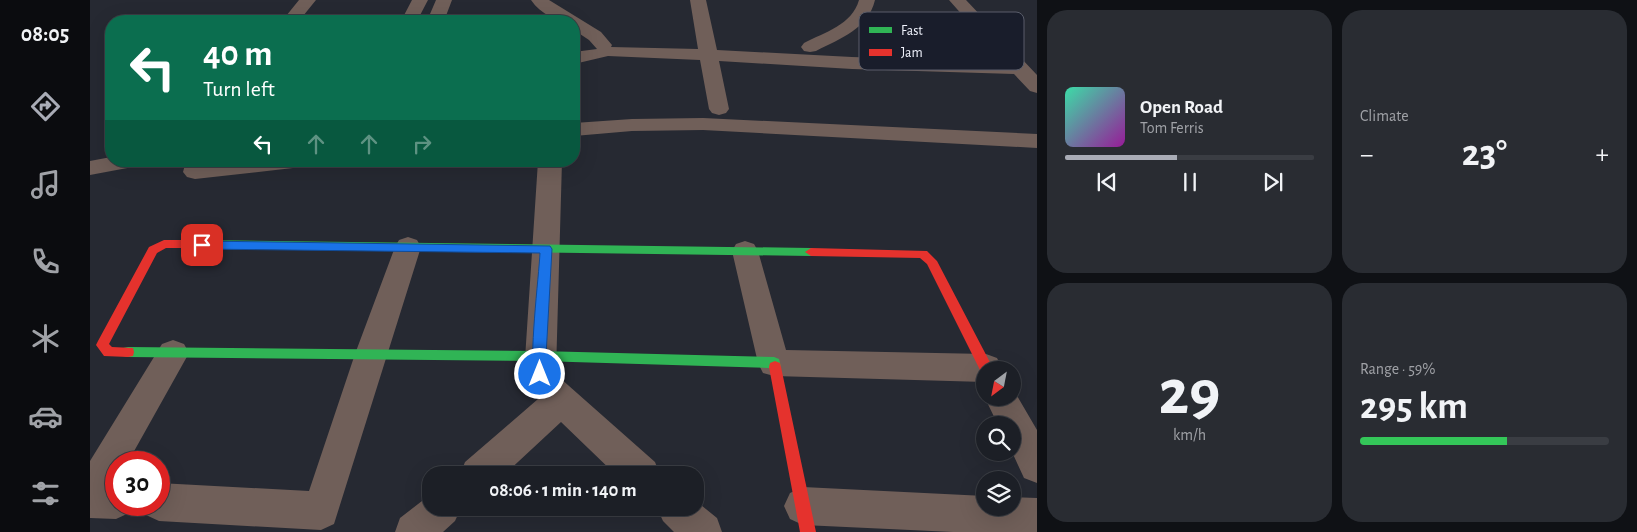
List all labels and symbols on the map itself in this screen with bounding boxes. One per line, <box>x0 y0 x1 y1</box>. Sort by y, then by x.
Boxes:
legend <box>859 12 1024 70</box>
text: Fast <box>901 24 923 38</box>
text: Jam <box>901 46 923 60</box>
pin <box>181 224 223 266</box>
position arrow <box>513 347 565 399</box>
north arrow <box>976 361 1021 406</box>
speed limit sign: 30 <box>105 451 170 516</box>

